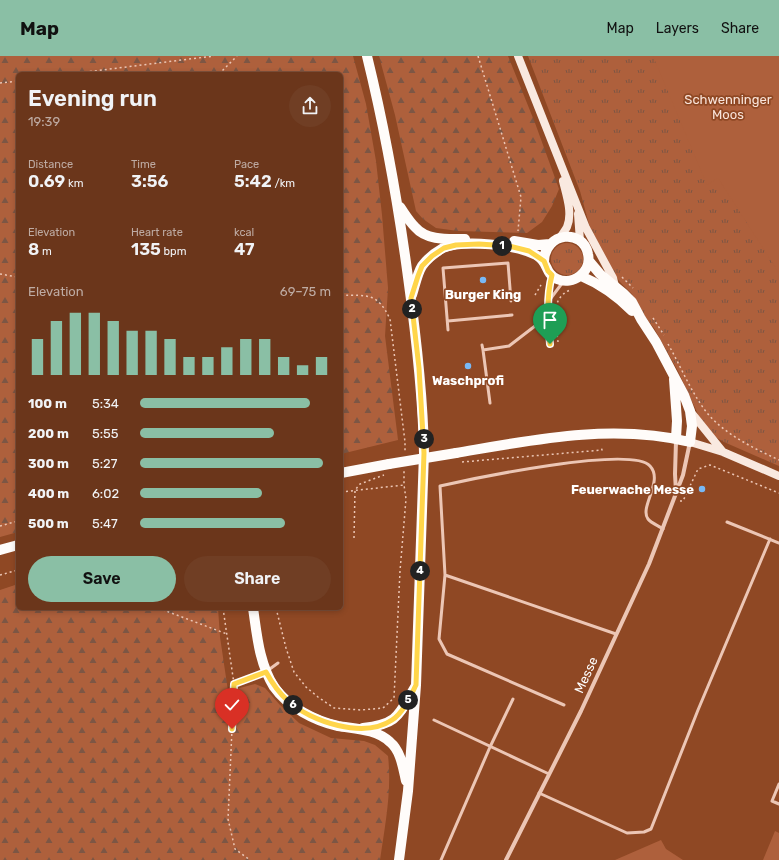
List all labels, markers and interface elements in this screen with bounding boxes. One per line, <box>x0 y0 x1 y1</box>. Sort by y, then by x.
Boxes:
text: Map <box>20 17 59 40</box>
text: Map <box>607 20 634 37</box>
text: Layers <box>656 20 699 37</box>
text: Share <box>721 20 759 37</box>
text: Evening run <box>28 85 157 112</box>
button: share <box>289 85 331 127</box>
park label: Schwenninger Moos <box>684 92 772 122</box>
text: 19:39 <box>28 114 60 129</box>
text: Distance <box>28 158 73 171</box>
text: Time <box>131 158 156 171</box>
text: Pace <box>234 158 259 171</box>
text: 0.69 <box>28 171 65 191</box>
text: 3:56 <box>131 171 168 191</box>
text: 5:42 <box>234 171 272 191</box>
text: km <box>65 177 83 190</box>
text: /km <box>272 177 295 190</box>
text: Elevation <box>28 226 75 239</box>
text: Heart rate <box>131 226 183 239</box>
text: kcal <box>234 226 254 239</box>
pin: 1 <box>492 236 512 256</box>
text: 8 <box>28 239 39 259</box>
text: 135 <box>131 239 161 259</box>
text: 47 <box>234 239 254 259</box>
text: 1 <box>499 239 505 252</box>
text: m <box>39 245 52 258</box>
text: bpm <box>161 245 186 258</box>
marker: Burger King <box>478 275 488 285</box>
text: Elevation <box>28 284 84 299</box>
text: 69–75 m <box>280 284 331 299</box>
place label: Burger King <box>445 287 521 302</box>
pin: 2 <box>402 299 422 319</box>
text: 2 <box>408 302 416 315</box>
pin <box>533 303 567 344</box>
icon: arrive <box>539 309 561 331</box>
marker: Waschprofi <box>463 361 473 371</box>
place label: Waschprofi <box>432 373 504 388</box>
text: 100 m <box>28 396 67 411</box>
text: 5:34 <box>92 396 119 411</box>
text: 200 m <box>28 426 69 441</box>
text: 5:55 <box>92 426 119 441</box>
pin: 3 <box>414 429 434 449</box>
text: 3 <box>420 432 428 445</box>
text: 300 m <box>28 456 69 471</box>
text: 5:27 <box>92 456 117 471</box>
place label: Feuerwache Messe <box>571 482 694 497</box>
marker: Feuerwache Messe <box>697 484 707 494</box>
text: 400 m <box>28 486 69 501</box>
text: 6:02 <box>92 486 119 501</box>
text: 500 m <box>28 516 69 531</box>
text: 5:47 <box>92 516 118 531</box>
button: Save <box>28 556 176 602</box>
button: Share <box>184 556 331 602</box>
pin: 4 <box>410 561 430 581</box>
text: 4 <box>416 564 424 577</box>
street label: Messe <box>571 655 601 695</box>
pin <box>215 688 249 729</box>
pin: 5 <box>398 690 418 710</box>
text: 5 <box>404 693 412 706</box>
icon: check <box>221 694 243 716</box>
pin: 6 <box>283 695 303 715</box>
text: 6 <box>289 698 297 711</box>

